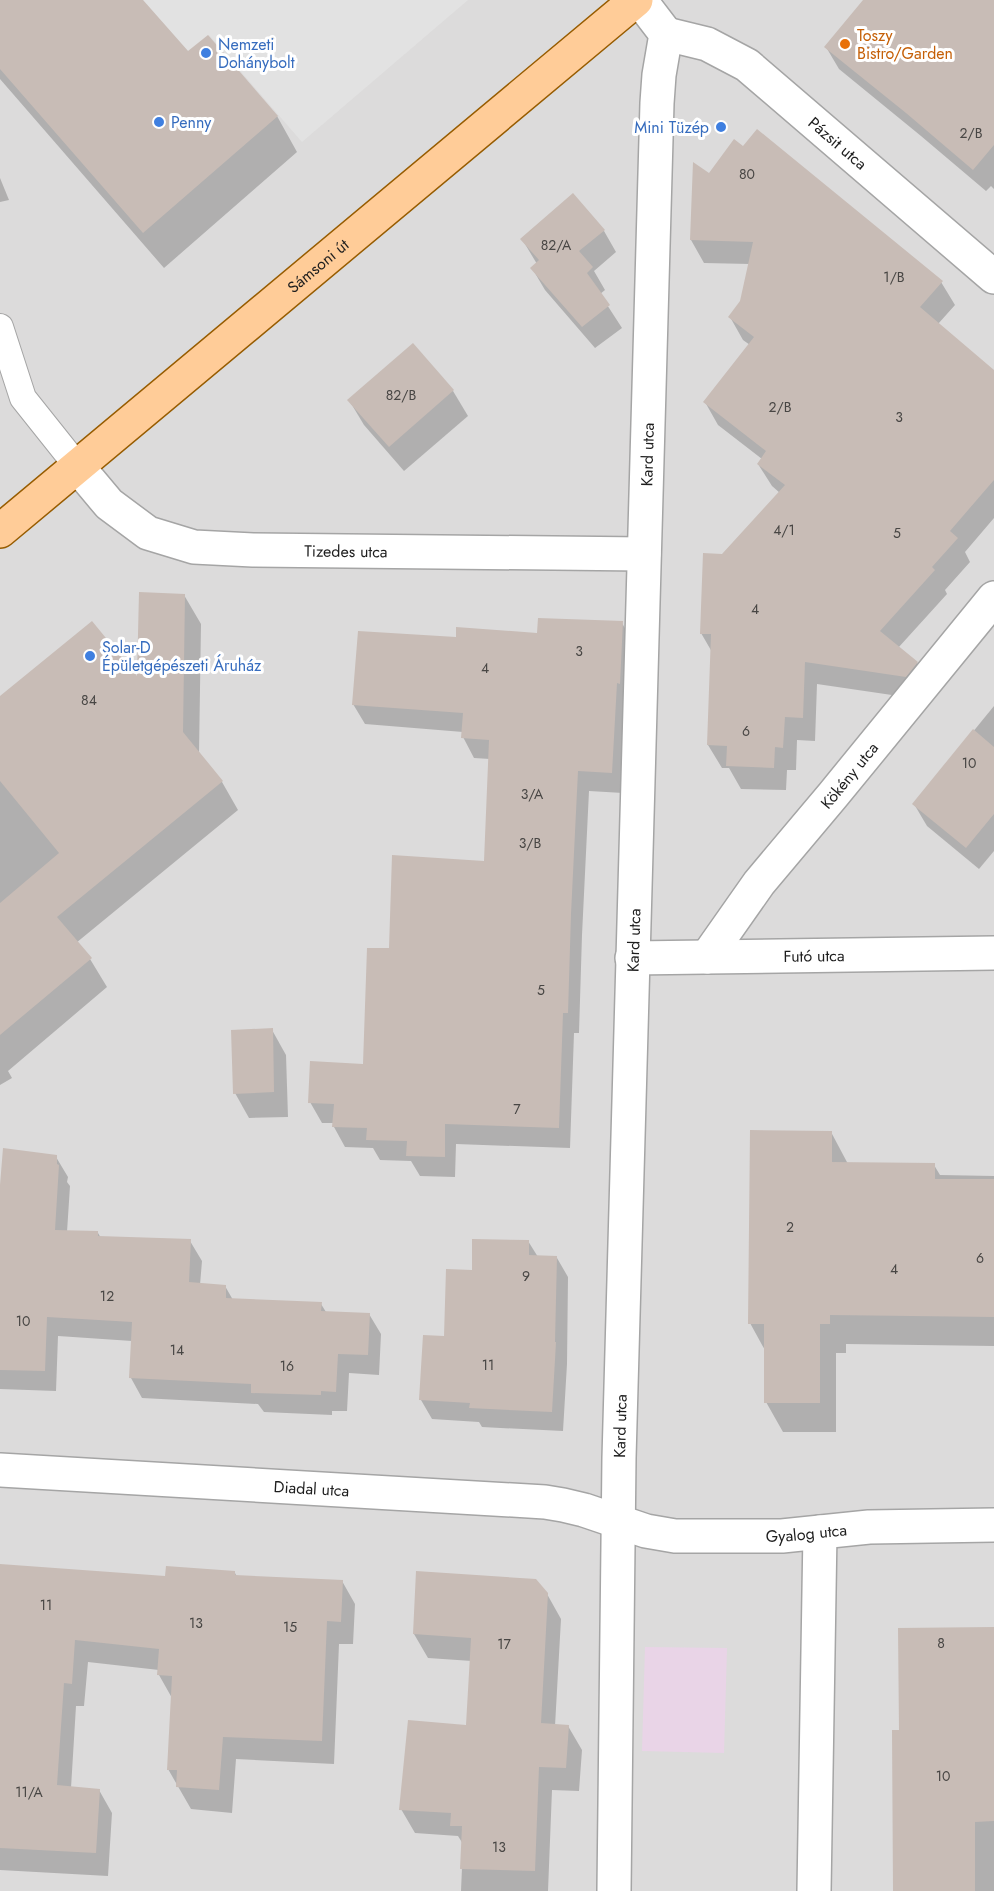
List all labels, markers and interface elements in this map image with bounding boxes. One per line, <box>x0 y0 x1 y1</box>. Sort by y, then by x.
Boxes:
place label: Toszy Bistro/Garden <box>857 24 953 65</box>
place label: Nemzeti Dohánybolt <box>218 33 295 74</box>
marker: Toszy Bistro/Garden <box>838 37 852 51</box>
marker: Nemzeti Dohánybolt <box>199 46 213 60</box>
place label: Penny <box>171 111 212 134</box>
street label: Pázsit utca <box>803 112 872 175</box>
marker: Penny <box>152 115 166 129</box>
place label: Mini Tüzép <box>634 116 709 139</box>
marker: Mini Tüzép <box>714 120 728 134</box>
house number: 2/B <box>960 123 983 143</box>
house number: 80 <box>739 164 755 184</box>
street label: Sámsoni út <box>282 233 354 299</box>
house number: 82/A <box>541 235 572 255</box>
house number: 1/B <box>883 267 905 287</box>
house number: 82/B <box>386 385 416 405</box>
house number: 2/B <box>769 397 792 417</box>
house number: 3 <box>895 407 903 427</box>
street label: Kard utca <box>635 422 660 487</box>
house number: 4/1 <box>773 520 795 540</box>
house number: 5 <box>893 523 901 543</box>
street label: Tizedes utca <box>304 540 388 563</box>
house number: 4 <box>751 599 759 619</box>
place label: Solar-D Épületgépészeti Áruház <box>102 636 262 677</box>
house number: 3 <box>575 641 583 661</box>
marker: Solar-D Épületgépészeti Áruház <box>83 649 97 663</box>
house number: 4 <box>481 658 489 678</box>
house number: 84 <box>81 690 97 710</box>
house number: 6 <box>742 721 750 741</box>
street label: Kökény utca <box>815 737 884 814</box>
house number: 10 <box>962 753 976 773</box>
house number: 3/A <box>521 784 544 804</box>
house number: 3/B <box>519 833 541 853</box>
street label: Kard utca <box>622 908 646 972</box>
street label: Futó utca <box>783 944 845 968</box>
house number: 5 <box>537 980 545 1000</box>
house number: 7 <box>513 1099 521 1119</box>
house number: 2 <box>786 1217 794 1237</box>
house number: 6 <box>976 1248 984 1268</box>
house number: 4 <box>890 1259 898 1279</box>
house number: 9 <box>522 1266 530 1286</box>
house number: 12 <box>100 1286 114 1306</box>
house number: 10 <box>16 1311 30 1331</box>
house number: 14 <box>170 1340 184 1360</box>
house number: 11 <box>482 1355 494 1375</box>
house number: 16 <box>280 1356 294 1376</box>
street label: Kard utca <box>608 1394 633 1458</box>
street label: Diadal utca <box>273 1475 350 1502</box>
street label: Gyalog utca <box>766 1518 848 1548</box>
house number: 11 <box>40 1595 52 1615</box>
house number: 13 <box>189 1613 203 1633</box>
house number: 15 <box>283 1617 297 1637</box>
house number: 8 <box>937 1633 945 1653</box>
house number: 17 <box>497 1634 511 1654</box>
house number: 10 <box>936 1766 950 1786</box>
house number: 11/A <box>15 1782 44 1802</box>
house number: 13 <box>492 1837 506 1857</box>

